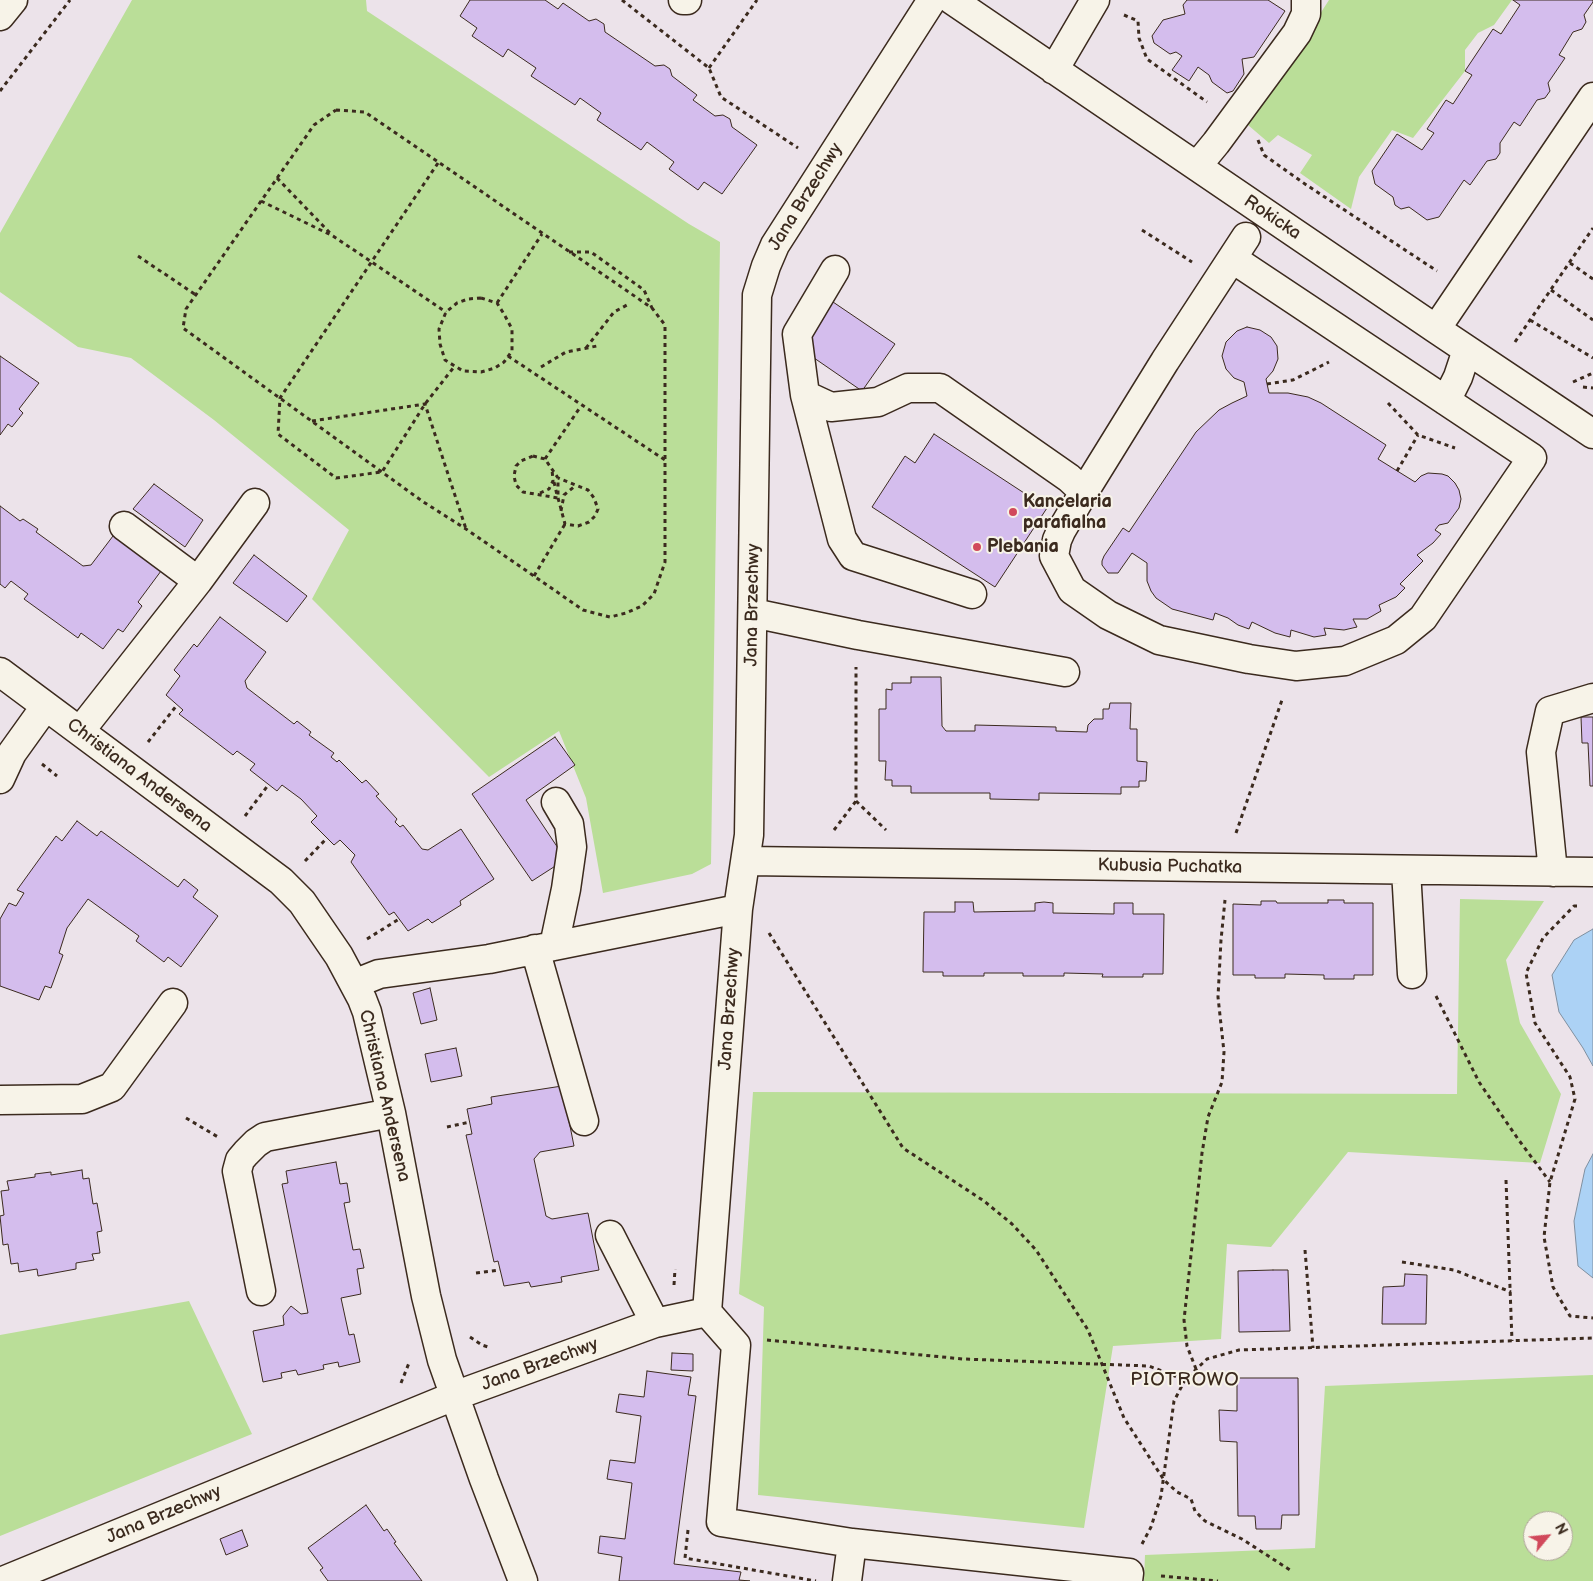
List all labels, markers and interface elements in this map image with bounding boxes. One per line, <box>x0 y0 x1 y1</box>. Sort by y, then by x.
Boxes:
street label: Jana Brzechwy <box>764 139 848 255</box>
street label: Rokicka <box>1239 191 1305 245</box>
place label: Kancelaria parafialna <box>1023 491 1112 534</box>
marker: Kancelaria parafialna <box>1007 506 1019 518</box>
place label: Plebania <box>987 536 1059 558</box>
marker: Plebania <box>971 541 983 553</box>
street label: Jana Brzechwy <box>741 543 765 667</box>
street label: Christiana Andersena <box>62 714 216 838</box>
street label: Kubusia Puchatka <box>1097 855 1243 879</box>
street label: Jana Brzechwy <box>715 947 745 1071</box>
street label: Christiana Andersena <box>354 1008 414 1184</box>
street label: Jana Brzechwy <box>479 1334 601 1396</box>
district label: PIOTROWO <box>1129 1369 1241 1391</box>
street label: Jana Brzechwy <box>103 1481 225 1549</box>
north arrow <box>1523 1511 1573 1561</box>
text: N <box>1551 1521 1571 1538</box>

